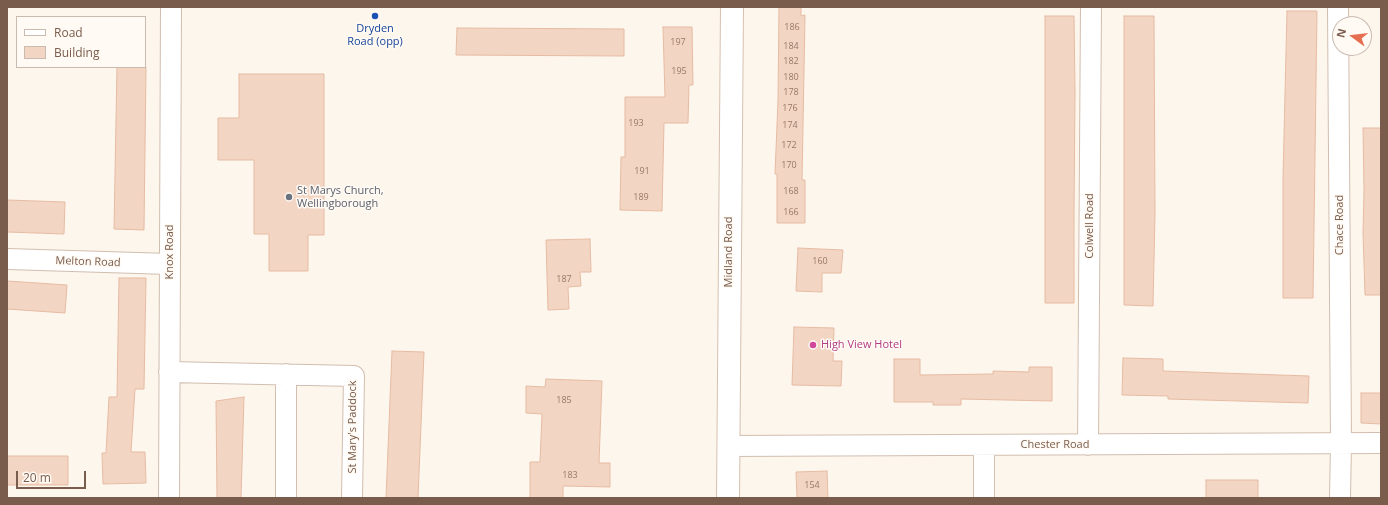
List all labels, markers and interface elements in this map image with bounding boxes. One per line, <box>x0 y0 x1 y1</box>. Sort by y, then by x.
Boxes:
marker: Dryden Road (opp) <box>370 11 380 21</box>
legend <box>16 16 146 68</box>
north arrow <box>1332 16 1372 56</box>
place label: Dryden Road (opp) <box>347 22 403 48</box>
house number: 186 <box>784 22 800 32</box>
text: Road <box>54 24 83 41</box>
text: N <box>1332 27 1349 39</box>
house number: 197 <box>670 37 686 47</box>
house number: 184 <box>783 41 799 51</box>
text: Building <box>54 44 99 61</box>
house number: 182 <box>783 56 799 66</box>
house number: 195 <box>671 66 687 76</box>
house number: 180 <box>783 72 799 82</box>
house number: 178 <box>783 87 799 97</box>
house number: 176 <box>782 103 798 113</box>
house number: 193 <box>628 118 644 128</box>
house number: 174 <box>782 120 798 130</box>
house number: 172 <box>781 140 797 150</box>
house number: 170 <box>781 160 797 170</box>
house number: 191 <box>634 166 650 176</box>
place label: St Marys Church, Wellingborough <box>297 184 384 210</box>
house number: 168 <box>783 186 799 196</box>
marker: St Marys Church, Wellingborough <box>284 192 294 202</box>
house number: 189 <box>633 192 649 202</box>
street label: Colwell Road <box>1083 193 1097 259</box>
street label: Chace Road <box>1333 195 1347 255</box>
house number: 166 <box>783 207 799 217</box>
street label: Midland Road <box>722 217 736 287</box>
street label: Knox Road <box>163 225 177 279</box>
street label: Melton Road <box>55 254 121 270</box>
house number: 160 <box>812 256 828 266</box>
house number: 187 <box>556 274 572 284</box>
place label: High View Hotel <box>821 338 902 352</box>
marker: High View Hotel <box>808 340 818 350</box>
street label: St Mary's Paddock <box>346 380 360 474</box>
house number: 185 <box>556 395 572 405</box>
street label: Chester Road <box>1021 438 1089 452</box>
scale bar <box>18 463 88 489</box>
text: 20 m <box>23 469 51 486</box>
house number: 183 <box>562 470 578 480</box>
house number: 154 <box>804 480 820 490</box>

